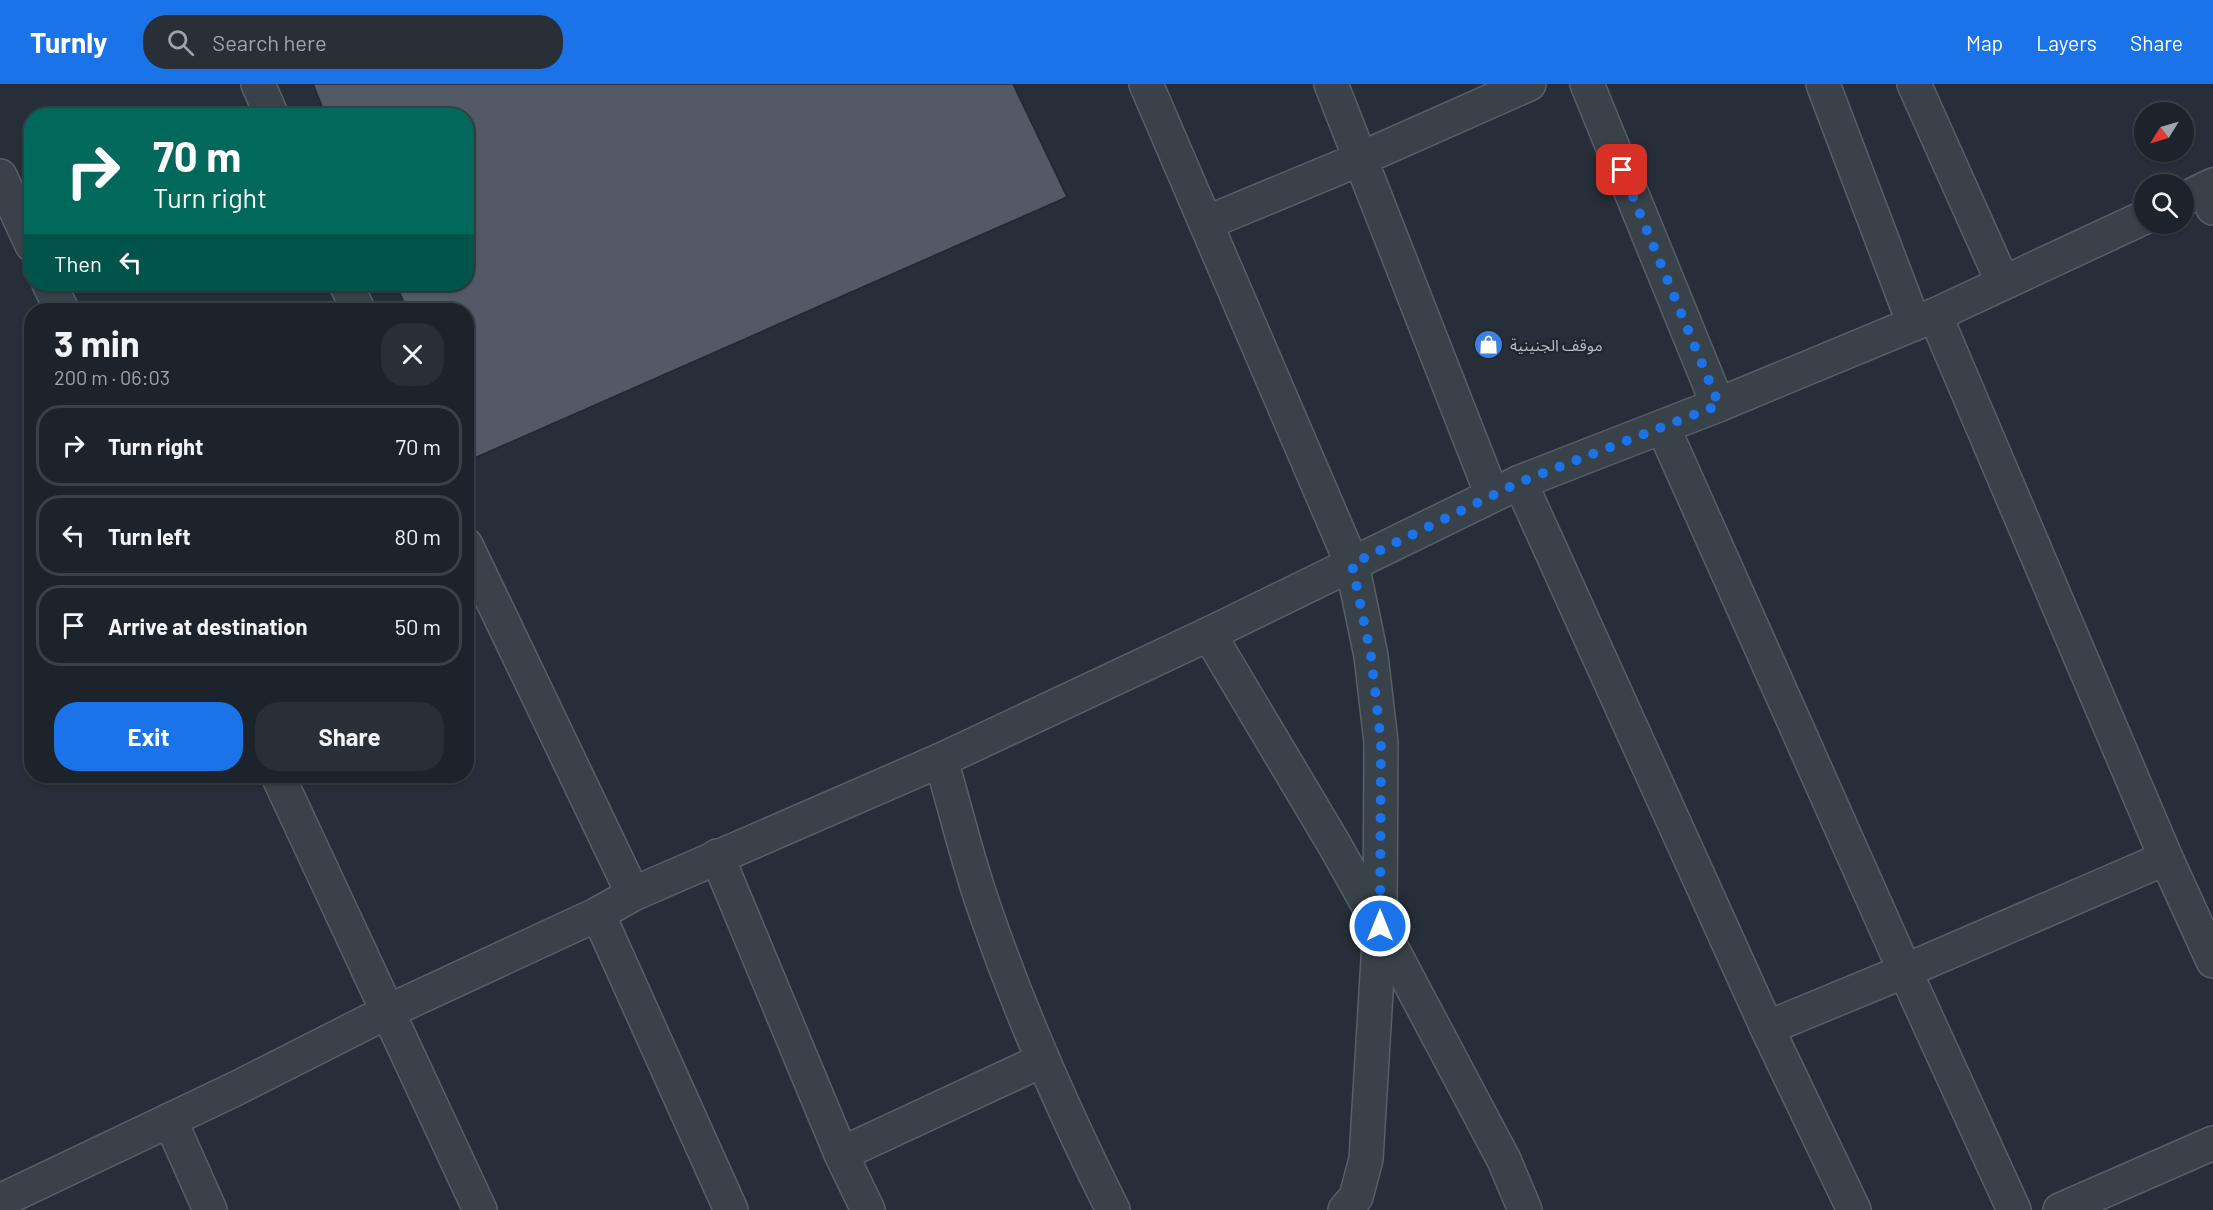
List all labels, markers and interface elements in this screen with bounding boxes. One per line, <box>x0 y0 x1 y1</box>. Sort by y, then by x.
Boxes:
search box <box>143 15 563 69</box>
text: Turnly <box>30 25 107 59</box>
icon: search <box>164 26 197 59</box>
text: Search here <box>212 29 327 55</box>
text: Map <box>1966 30 2003 55</box>
text: Layers <box>2036 30 2097 55</box>
text: Share <box>2130 30 2183 55</box>
north arrow <box>2134 102 2194 162</box>
map controls <box>2134 102 2194 234</box>
text: 70 m <box>153 130 241 180</box>
icon: right <box>54 132 132 210</box>
pin <box>1596 144 1647 195</box>
icon: arrive <box>1605 153 1638 186</box>
button: search <box>2134 174 2194 234</box>
text: Turn right <box>153 181 267 213</box>
icon: left <box>114 246 147 279</box>
text: Then <box>54 250 102 276</box>
text: 3 min <box>54 321 140 364</box>
button: close <box>381 323 444 386</box>
shop icon: موقف الجنينية <box>1473 328 1505 360</box>
place label: موقف الجنينية <box>1510 335 1603 355</box>
text: 200 m · 06:03 <box>54 365 170 389</box>
icon: right <box>57 429 90 462</box>
text: Turn right <box>108 433 203 459</box>
text: 70 m <box>396 433 441 459</box>
icon: left <box>57 519 90 552</box>
text: Turn left <box>108 523 191 549</box>
text: 80 m <box>395 523 441 549</box>
icon: arrive <box>57 609 90 642</box>
text: Arrive at destination <box>108 613 307 639</box>
text: 50 m <box>395 613 441 639</box>
button: Exit <box>54 702 243 771</box>
button: Share <box>255 702 444 771</box>
position arrow <box>1348 894 1412 958</box>

